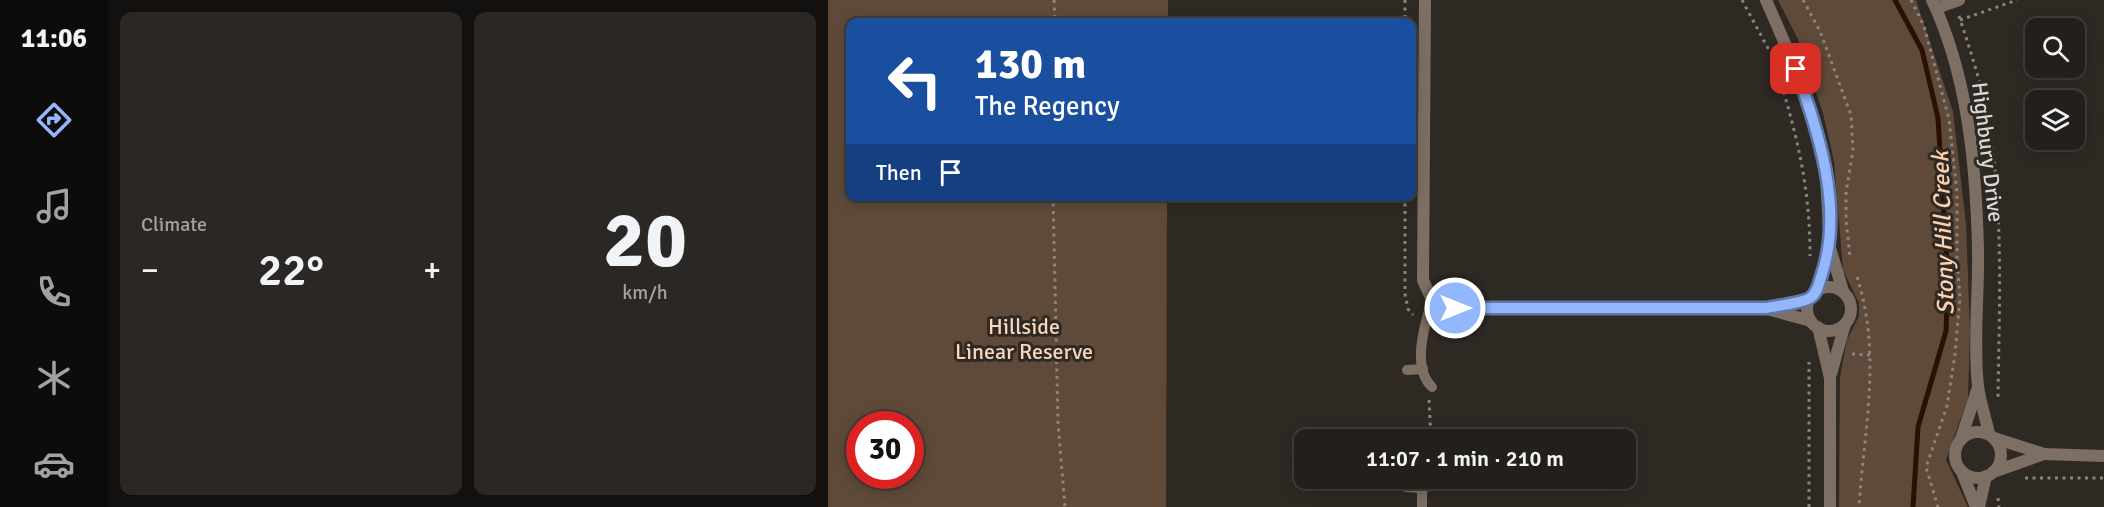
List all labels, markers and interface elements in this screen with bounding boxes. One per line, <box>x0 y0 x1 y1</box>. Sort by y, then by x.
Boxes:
map controls <box>2025 18 2085 150</box>
button: search <box>2025 18 2085 78</box>
text: 11:06 <box>21 22 87 55</box>
text: 130 m <box>975 39 1086 90</box>
icon: left <box>876 42 954 120</box>
pin <box>1770 43 1821 94</box>
icon: arrive <box>1779 52 1812 85</box>
street label: Highbury Drive <box>1966 80 2010 224</box>
text: The Regency <box>975 90 1120 123</box>
button: layers <box>2025 90 2085 150</box>
icon: directions <box>33 99 75 141</box>
water label: Stony Hill Creek <box>1925 149 1961 315</box>
icon: arrive <box>934 156 967 189</box>
text: Then <box>876 159 922 186</box>
icon: music <box>33 185 75 227</box>
text: 20 <box>603 193 687 289</box>
text: Climate <box>141 212 207 237</box>
text: 22° <box>258 243 324 298</box>
text: − <box>141 250 159 291</box>
text: + <box>423 250 441 291</box>
icon: phone <box>33 271 75 313</box>
position arrow <box>1423 276 1487 340</box>
text: km/h <box>622 280 668 305</box>
park label: Hillside Linear Reserve <box>955 313 1093 365</box>
icon: climate <box>33 357 75 399</box>
speed limit sign: 30 <box>846 411 924 489</box>
icon: car <box>33 443 75 485</box>
text: 11:07 · 1 min · 210 m <box>1366 445 1564 472</box>

